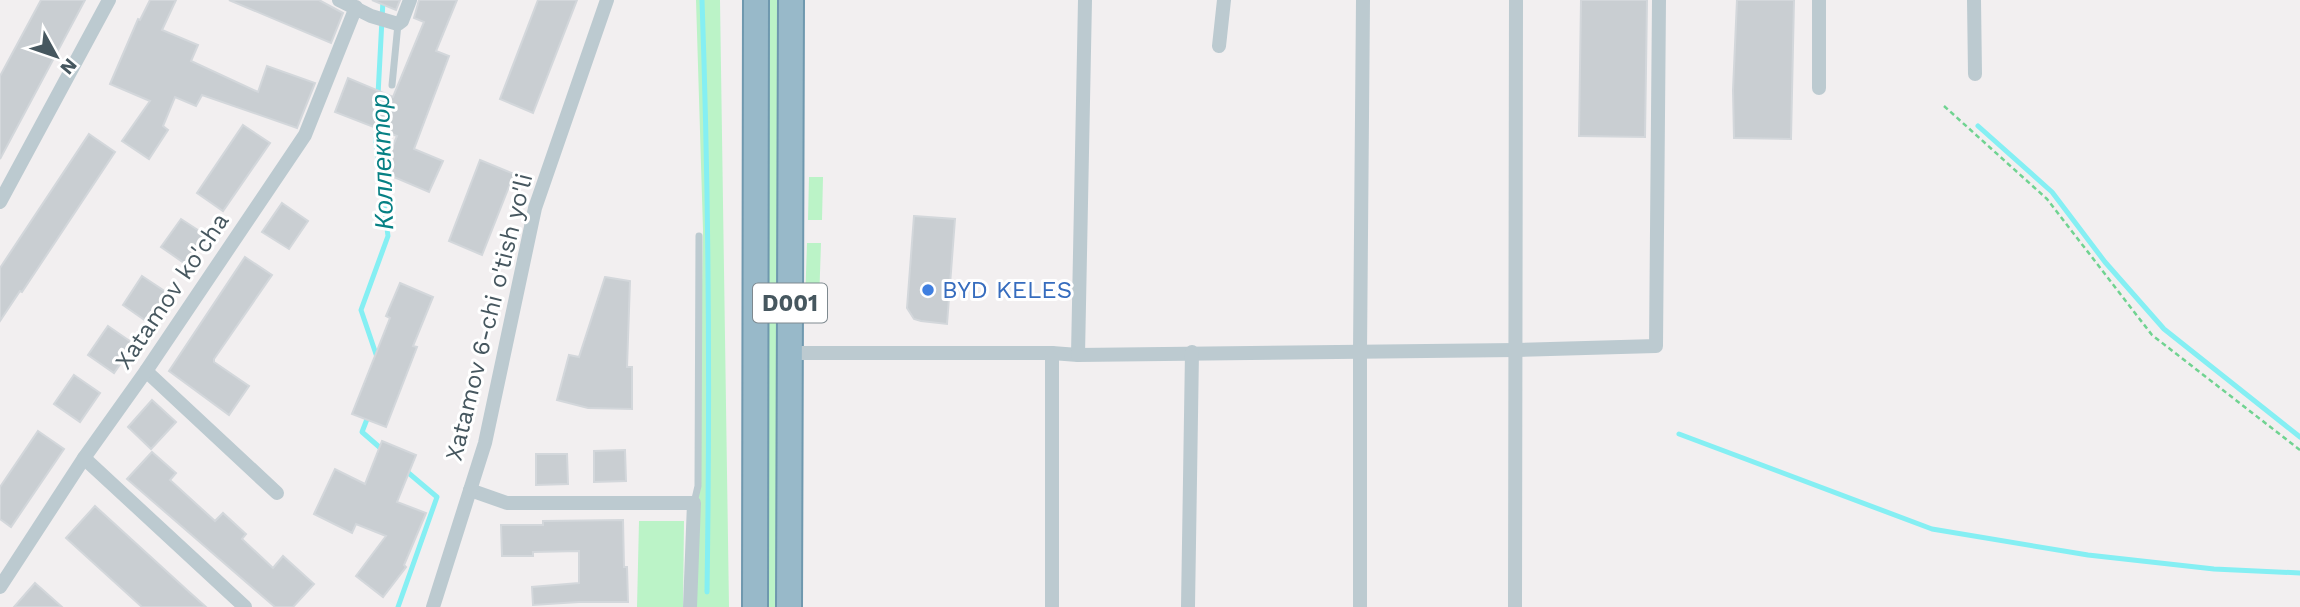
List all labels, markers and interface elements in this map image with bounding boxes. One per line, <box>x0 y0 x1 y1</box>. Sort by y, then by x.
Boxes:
north arrow <box>21 21 91 91</box>
text: N <box>55 54 82 79</box>
water label: Коллектор <box>365 94 399 230</box>
street label: Xatamov 6-chi o'tish yo'li <box>440 171 538 463</box>
street label: Xatamov ko'cha <box>109 208 235 374</box>
place label: BYD KELES <box>942 276 1072 304</box>
marker: BYD KELES <box>920 282 936 298</box>
road number: D001 <box>753 284 827 322</box>

